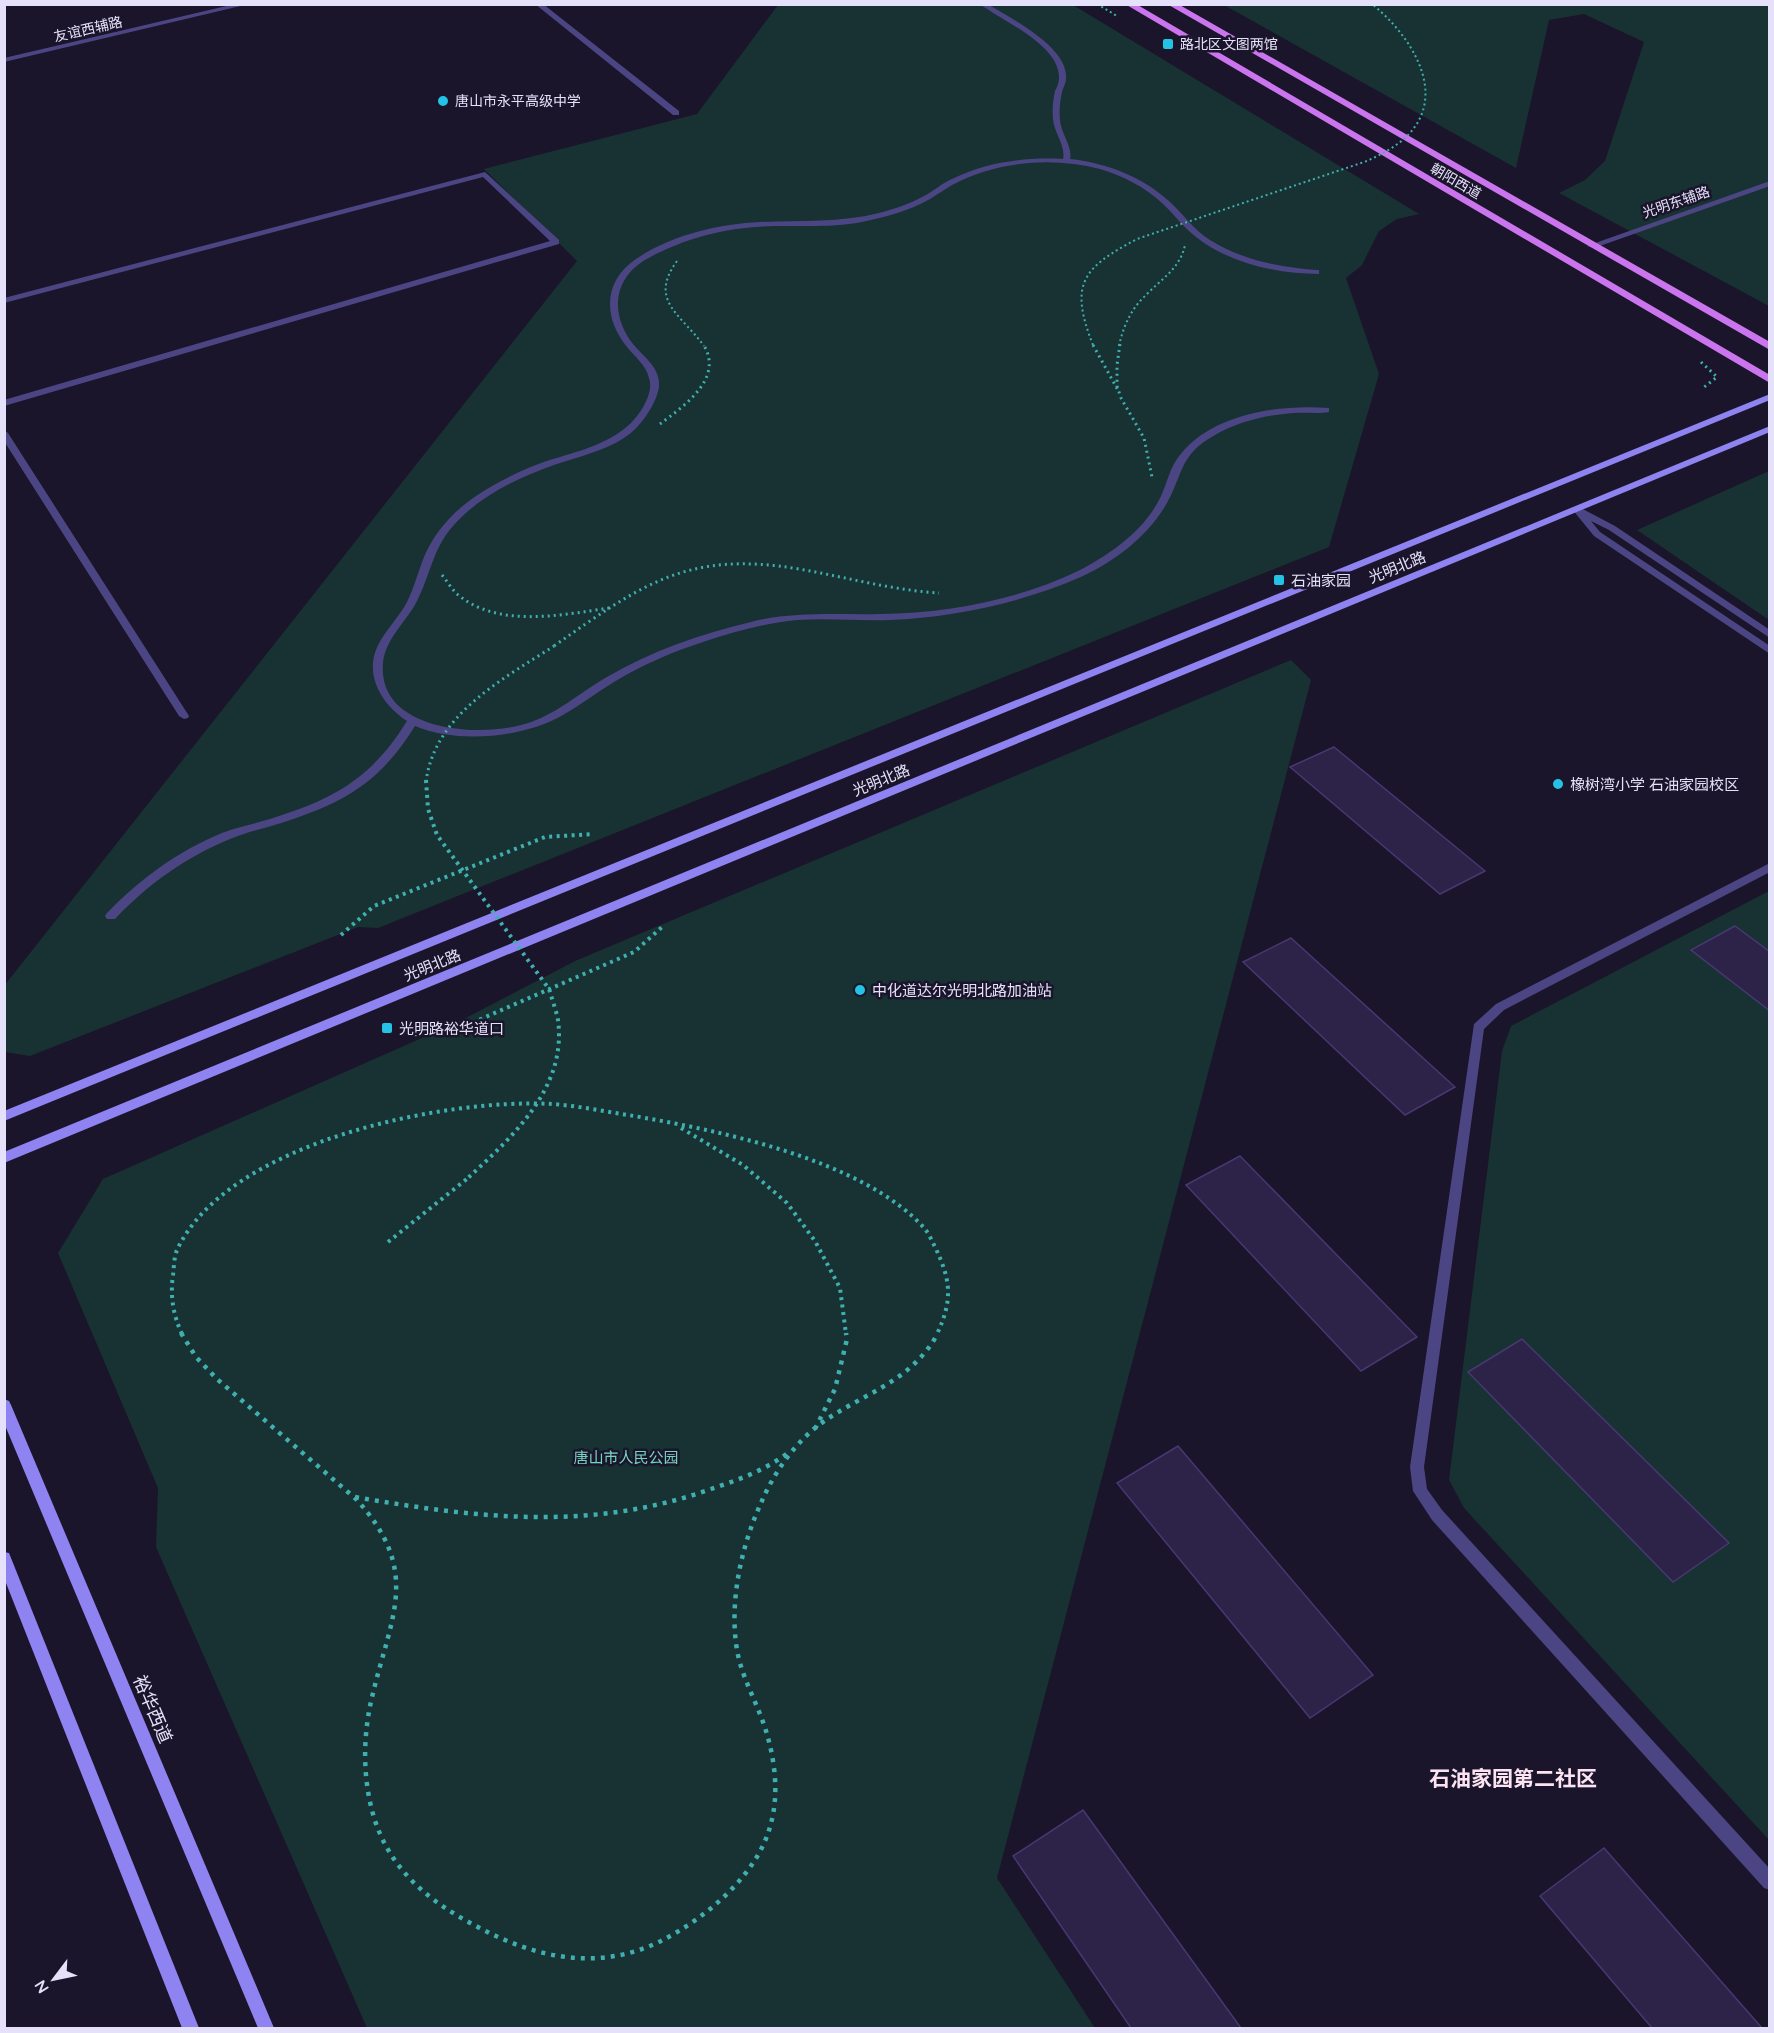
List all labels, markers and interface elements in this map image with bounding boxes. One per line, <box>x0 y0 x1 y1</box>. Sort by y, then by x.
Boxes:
street label: 友谊西辅路 <box>52 12 124 46</box>
place label: 路北区文图两馆 <box>1180 35 1278 53</box>
marker: 路北区文图两馆 <box>1161 37 1175 51</box>
place label: 唐山市永平高级中学 <box>455 92 581 110</box>
marker: 唐山市永平高级中学 <box>436 94 450 108</box>
street label: 朝阳西道 <box>1427 159 1485 203</box>
street label: 光明东辅路 <box>1640 182 1712 222</box>
street label: 光明北路 <box>1366 547 1428 587</box>
place label: 石油家园 <box>1291 571 1351 590</box>
marker: 石油家园 <box>1272 573 1286 587</box>
street label: 光明北路 <box>850 760 912 800</box>
place label: 橡树湾小学 石油家园校区 <box>1570 775 1739 794</box>
marker: 橡树湾小学 石油家园校区 <box>1551 777 1565 791</box>
street label: 光明北路 <box>401 945 463 985</box>
place label: 中化道达尔光明北路加油站 <box>872 981 1052 1000</box>
marker: 中化道达尔光明北路加油站 <box>853 983 867 997</box>
place label: 光明路裕华道口 <box>399 1019 504 1038</box>
marker: 光明路裕华道口 <box>380 1021 394 1035</box>
park label: 唐山市人民公园 <box>573 1448 679 1467</box>
street label: 裕华西道 <box>128 1671 178 1747</box>
district label: 石油家园第二社区 <box>1429 1765 1597 1791</box>
north arrow <box>24 1949 84 2009</box>
text: N <box>30 1977 53 1997</box>

